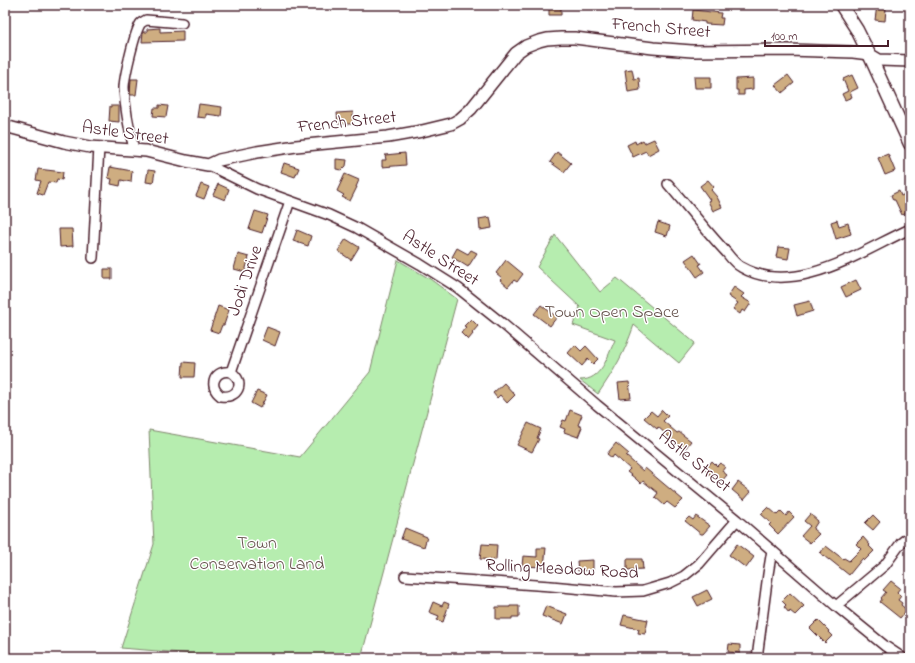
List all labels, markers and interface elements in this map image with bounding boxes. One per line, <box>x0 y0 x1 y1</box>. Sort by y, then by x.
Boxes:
street label: French Street <box>609 12 712 46</box>
scale bar <box>765 22 888 48</box>
text: 100 m <box>771 28 798 46</box>
street label: French Street <box>295 105 398 141</box>
street label: Astle Street <box>80 115 170 153</box>
street label: Astle Street <box>396 224 484 294</box>
street label: Jodi Drive <box>222 241 271 320</box>
park label: Town Open Space <box>545 300 680 326</box>
street label: Astle Street <box>652 424 736 500</box>
park label: Town Conservation Land <box>190 531 324 578</box>
street label: Rolling Meadow Road <box>485 553 639 588</box>

